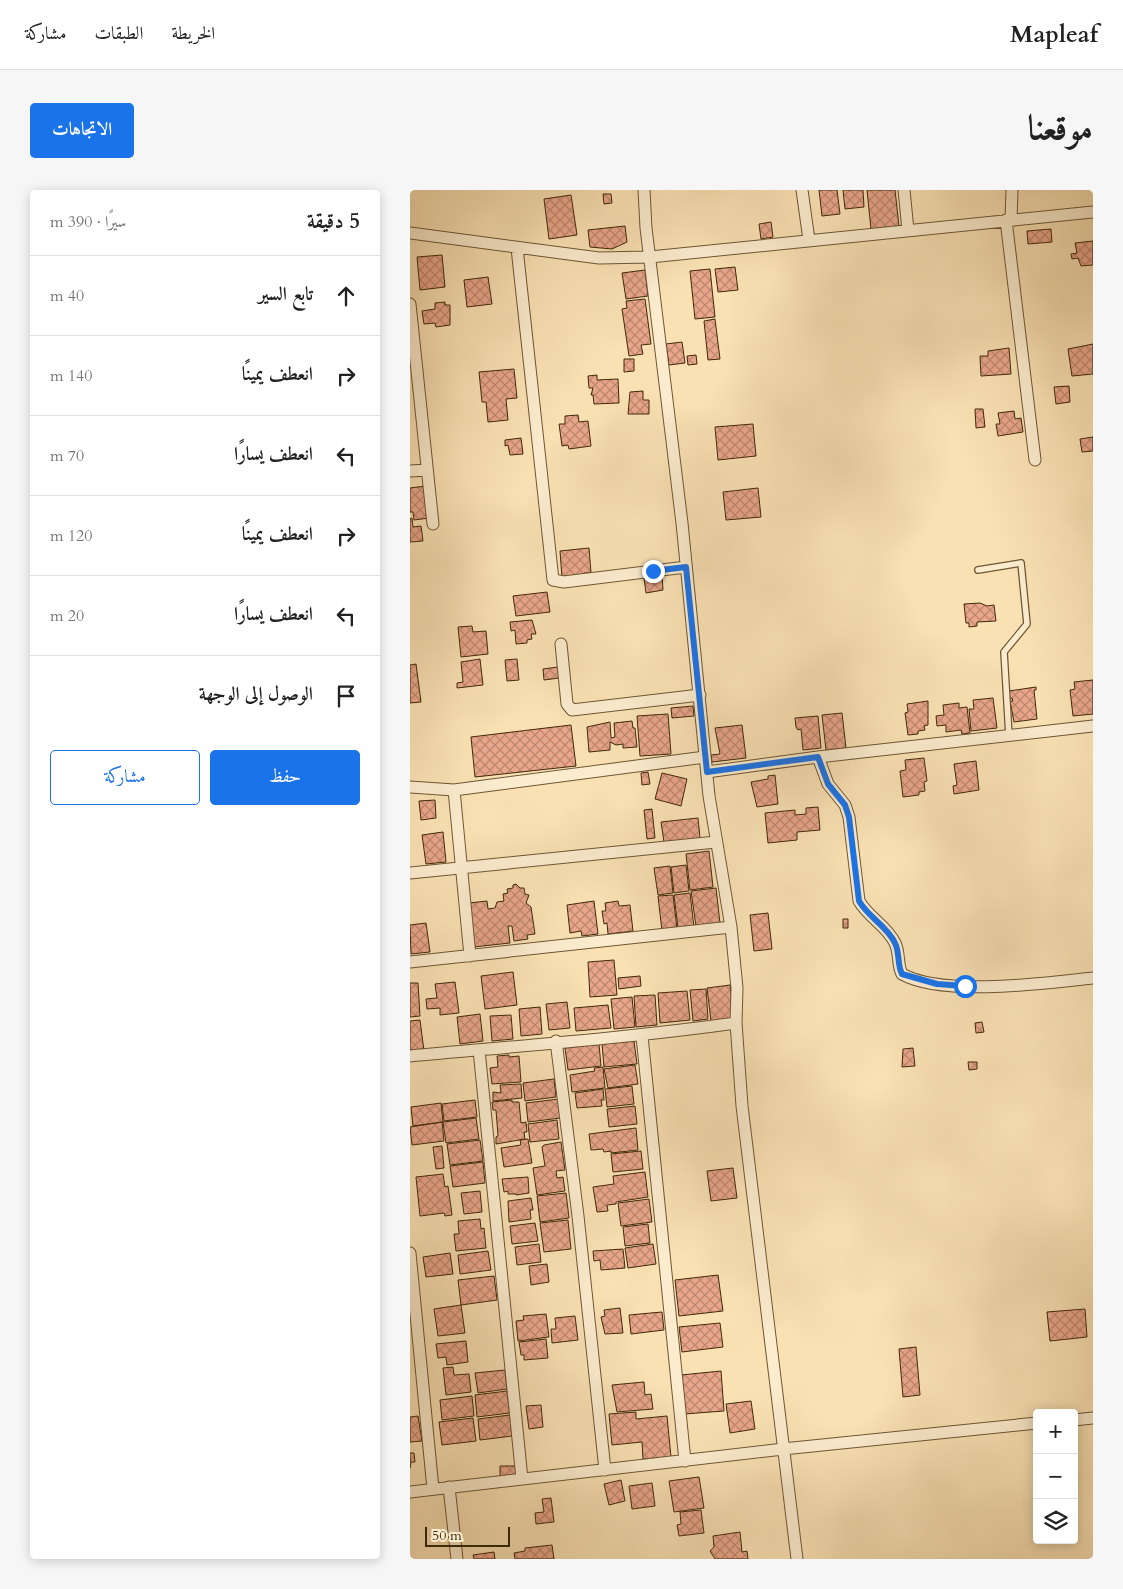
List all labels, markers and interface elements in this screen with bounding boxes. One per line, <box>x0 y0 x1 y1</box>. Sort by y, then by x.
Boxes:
text: Mapleaf <box>1010 18 1098 51</box>
text: مشاركة <box>25 21 66 46</box>
text: الطبقات <box>94 21 143 46</box>
text: الخريطة <box>171 21 215 46</box>
button: الاتجاهات <box>30 103 134 158</box>
text: موقعنا <box>1028 104 1093 152</box>
text: 5 دقيقة <box>307 207 360 236</box>
text: سيرًا · 390 m <box>50 211 126 233</box>
text: تابع السير <box>258 281 313 307</box>
icon: ahead <box>332 282 360 310</box>
text: 40 m <box>50 285 84 307</box>
text: انعطف يمينًا <box>242 361 313 387</box>
icon: right <box>332 362 360 390</box>
text: 140 m <box>50 365 92 387</box>
text: انعطف يسارًا <box>234 441 313 467</box>
icon: left <box>332 442 360 470</box>
text: 70 m <box>50 445 84 467</box>
text: انعطف يمينًا <box>242 521 313 547</box>
icon: right <box>332 522 360 550</box>
text: 120 m <box>50 525 92 547</box>
route end <box>642 560 665 583</box>
text: انعطف يسارًا <box>234 601 313 627</box>
icon: left <box>332 602 360 630</box>
text: 20 m <box>50 605 84 627</box>
text: الوصول إلى الوجهة <box>199 681 313 707</box>
icon: arrive <box>332 682 360 710</box>
button: مشاركة <box>50 750 200 805</box>
button: حفظ <box>210 750 360 805</box>
route start <box>954 975 977 998</box>
map controls <box>1033 1409 1078 1544</box>
button: + <box>1033 1409 1078 1454</box>
button: − <box>1033 1454 1078 1499</box>
button: layers <box>1033 1499 1078 1544</box>
scale bar <box>425 1524 510 1547</box>
text: 50 m <box>432 1526 462 1545</box>

